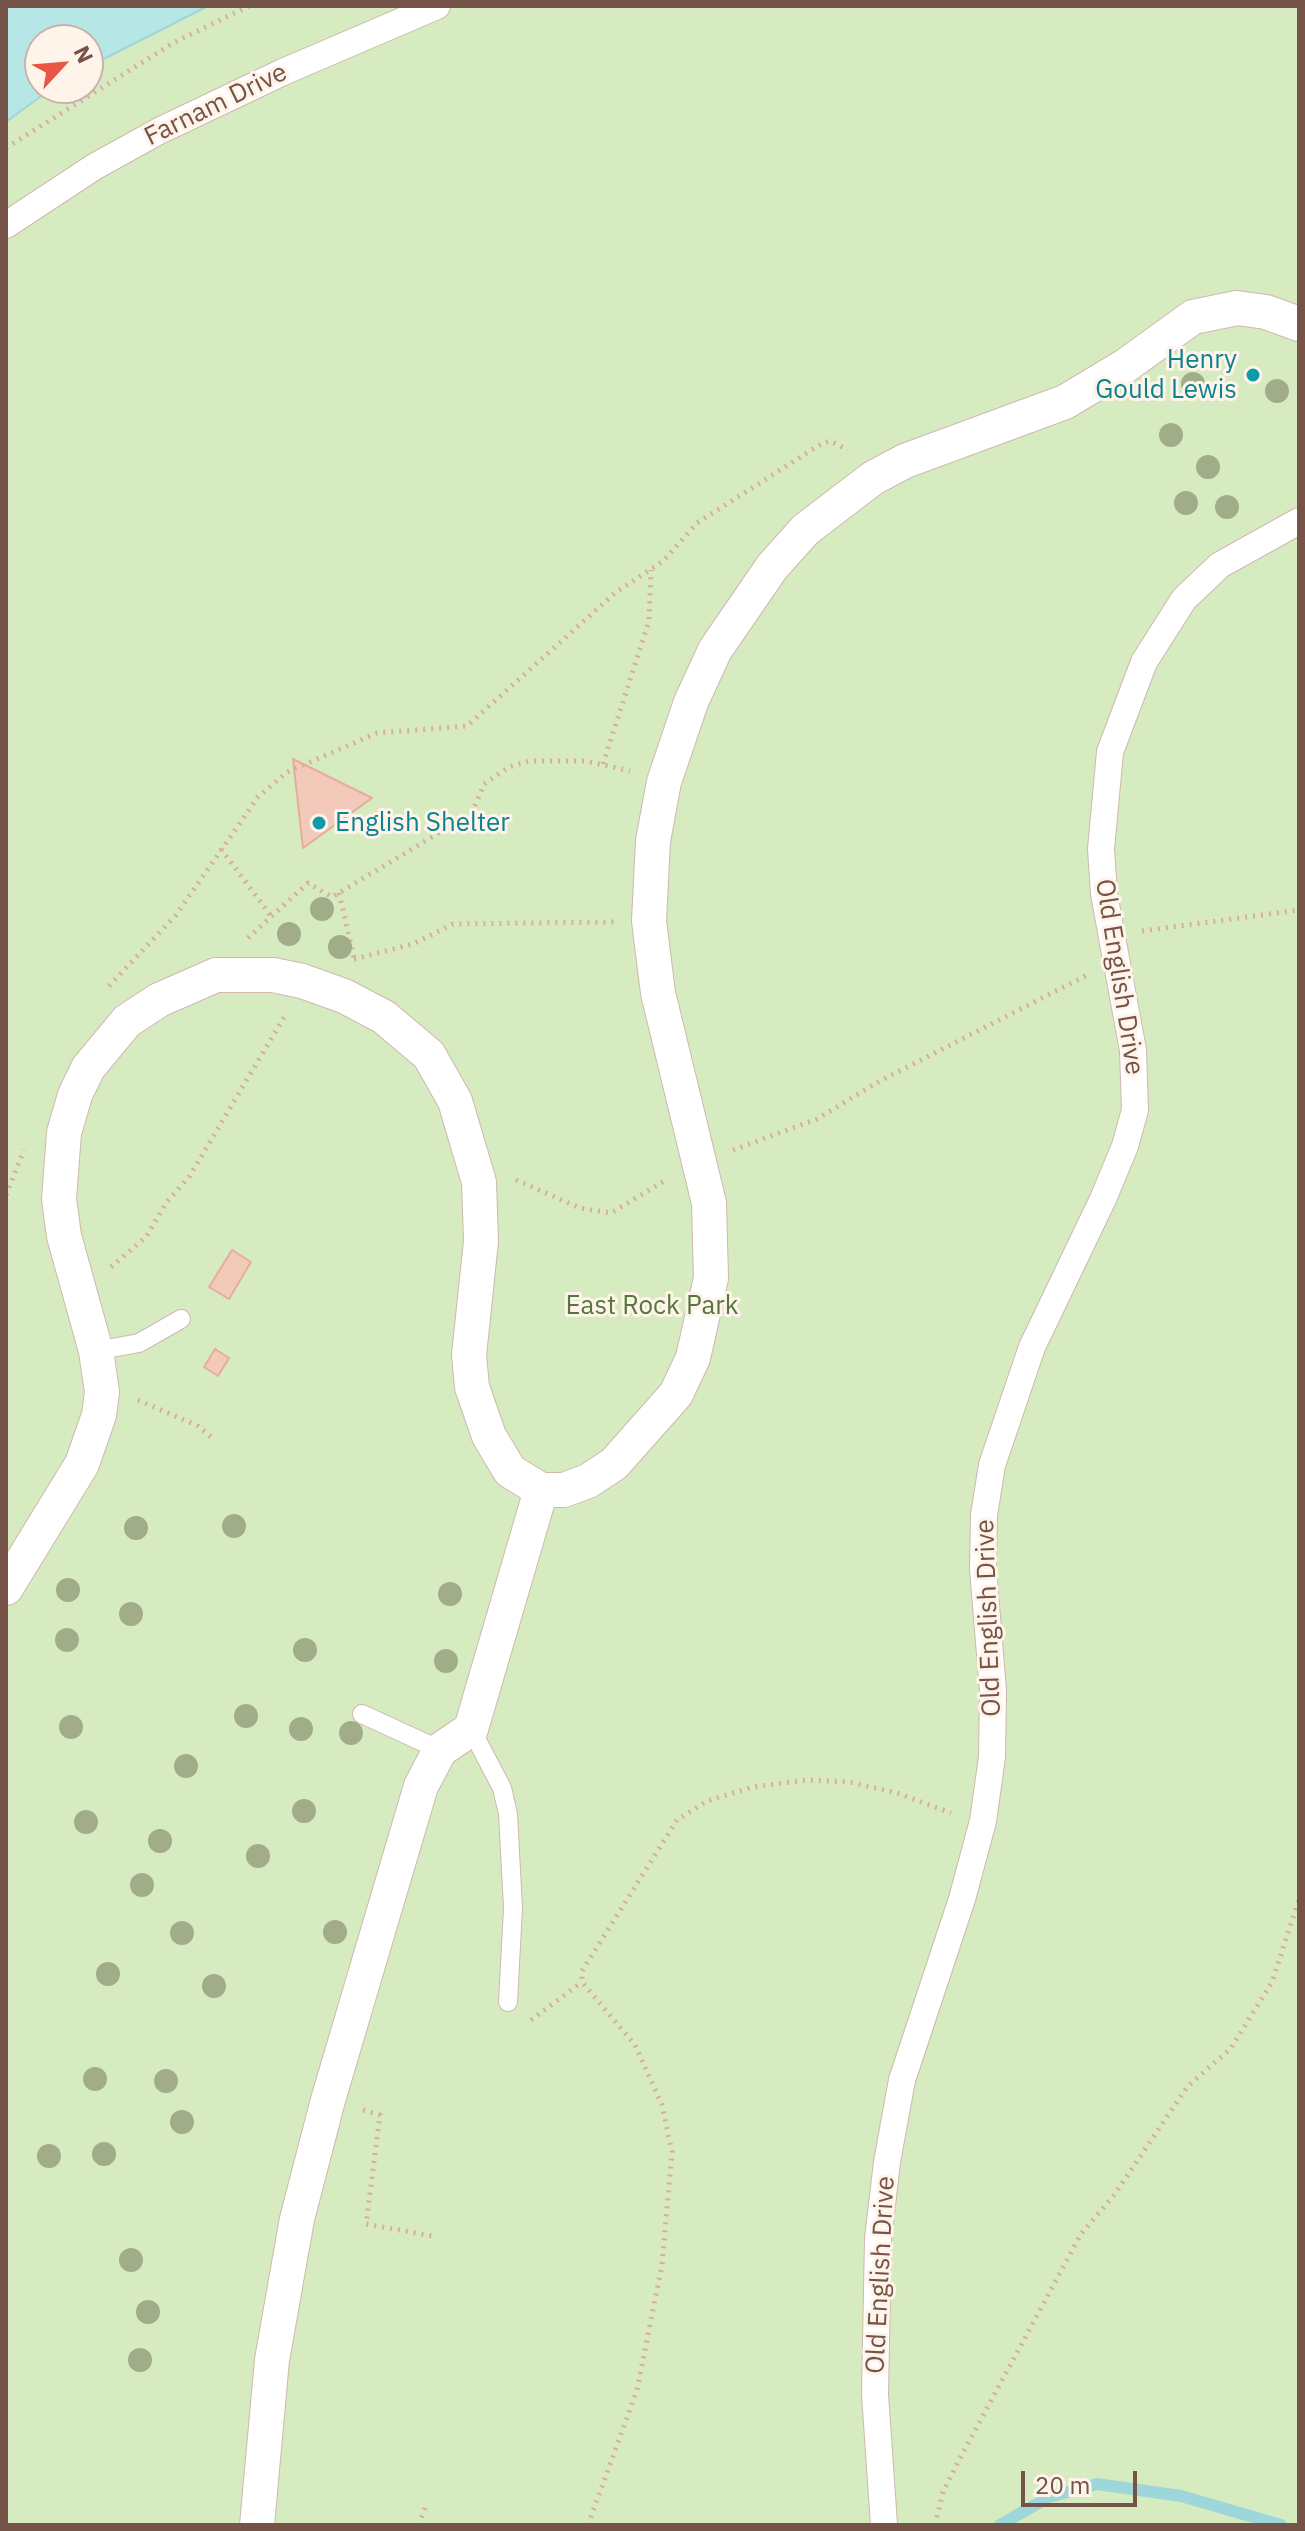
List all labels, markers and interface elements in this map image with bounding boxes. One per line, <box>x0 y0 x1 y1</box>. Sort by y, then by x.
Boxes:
north arrow <box>24 24 104 104</box>
text: N <box>68 41 101 68</box>
street label: Farnam Drive <box>140 57 292 153</box>
place label: Henry Gould Lewis <box>1095 344 1237 406</box>
marker: Henry Gould Lewis <box>1244 366 1262 384</box>
place label: English Shelter <box>335 807 510 839</box>
marker: English Shelter <box>310 814 328 832</box>
street label: Old English Drive <box>1088 877 1150 1077</box>
park label: East Rock Park <box>565 1290 739 1322</box>
street label: Old English Drive <box>970 1519 1008 1717</box>
street label: Old English Drive <box>860 2175 902 2375</box>
scale bar <box>1025 2455 1141 2505</box>
text: 20 m <box>1035 2469 1090 2501</box>

